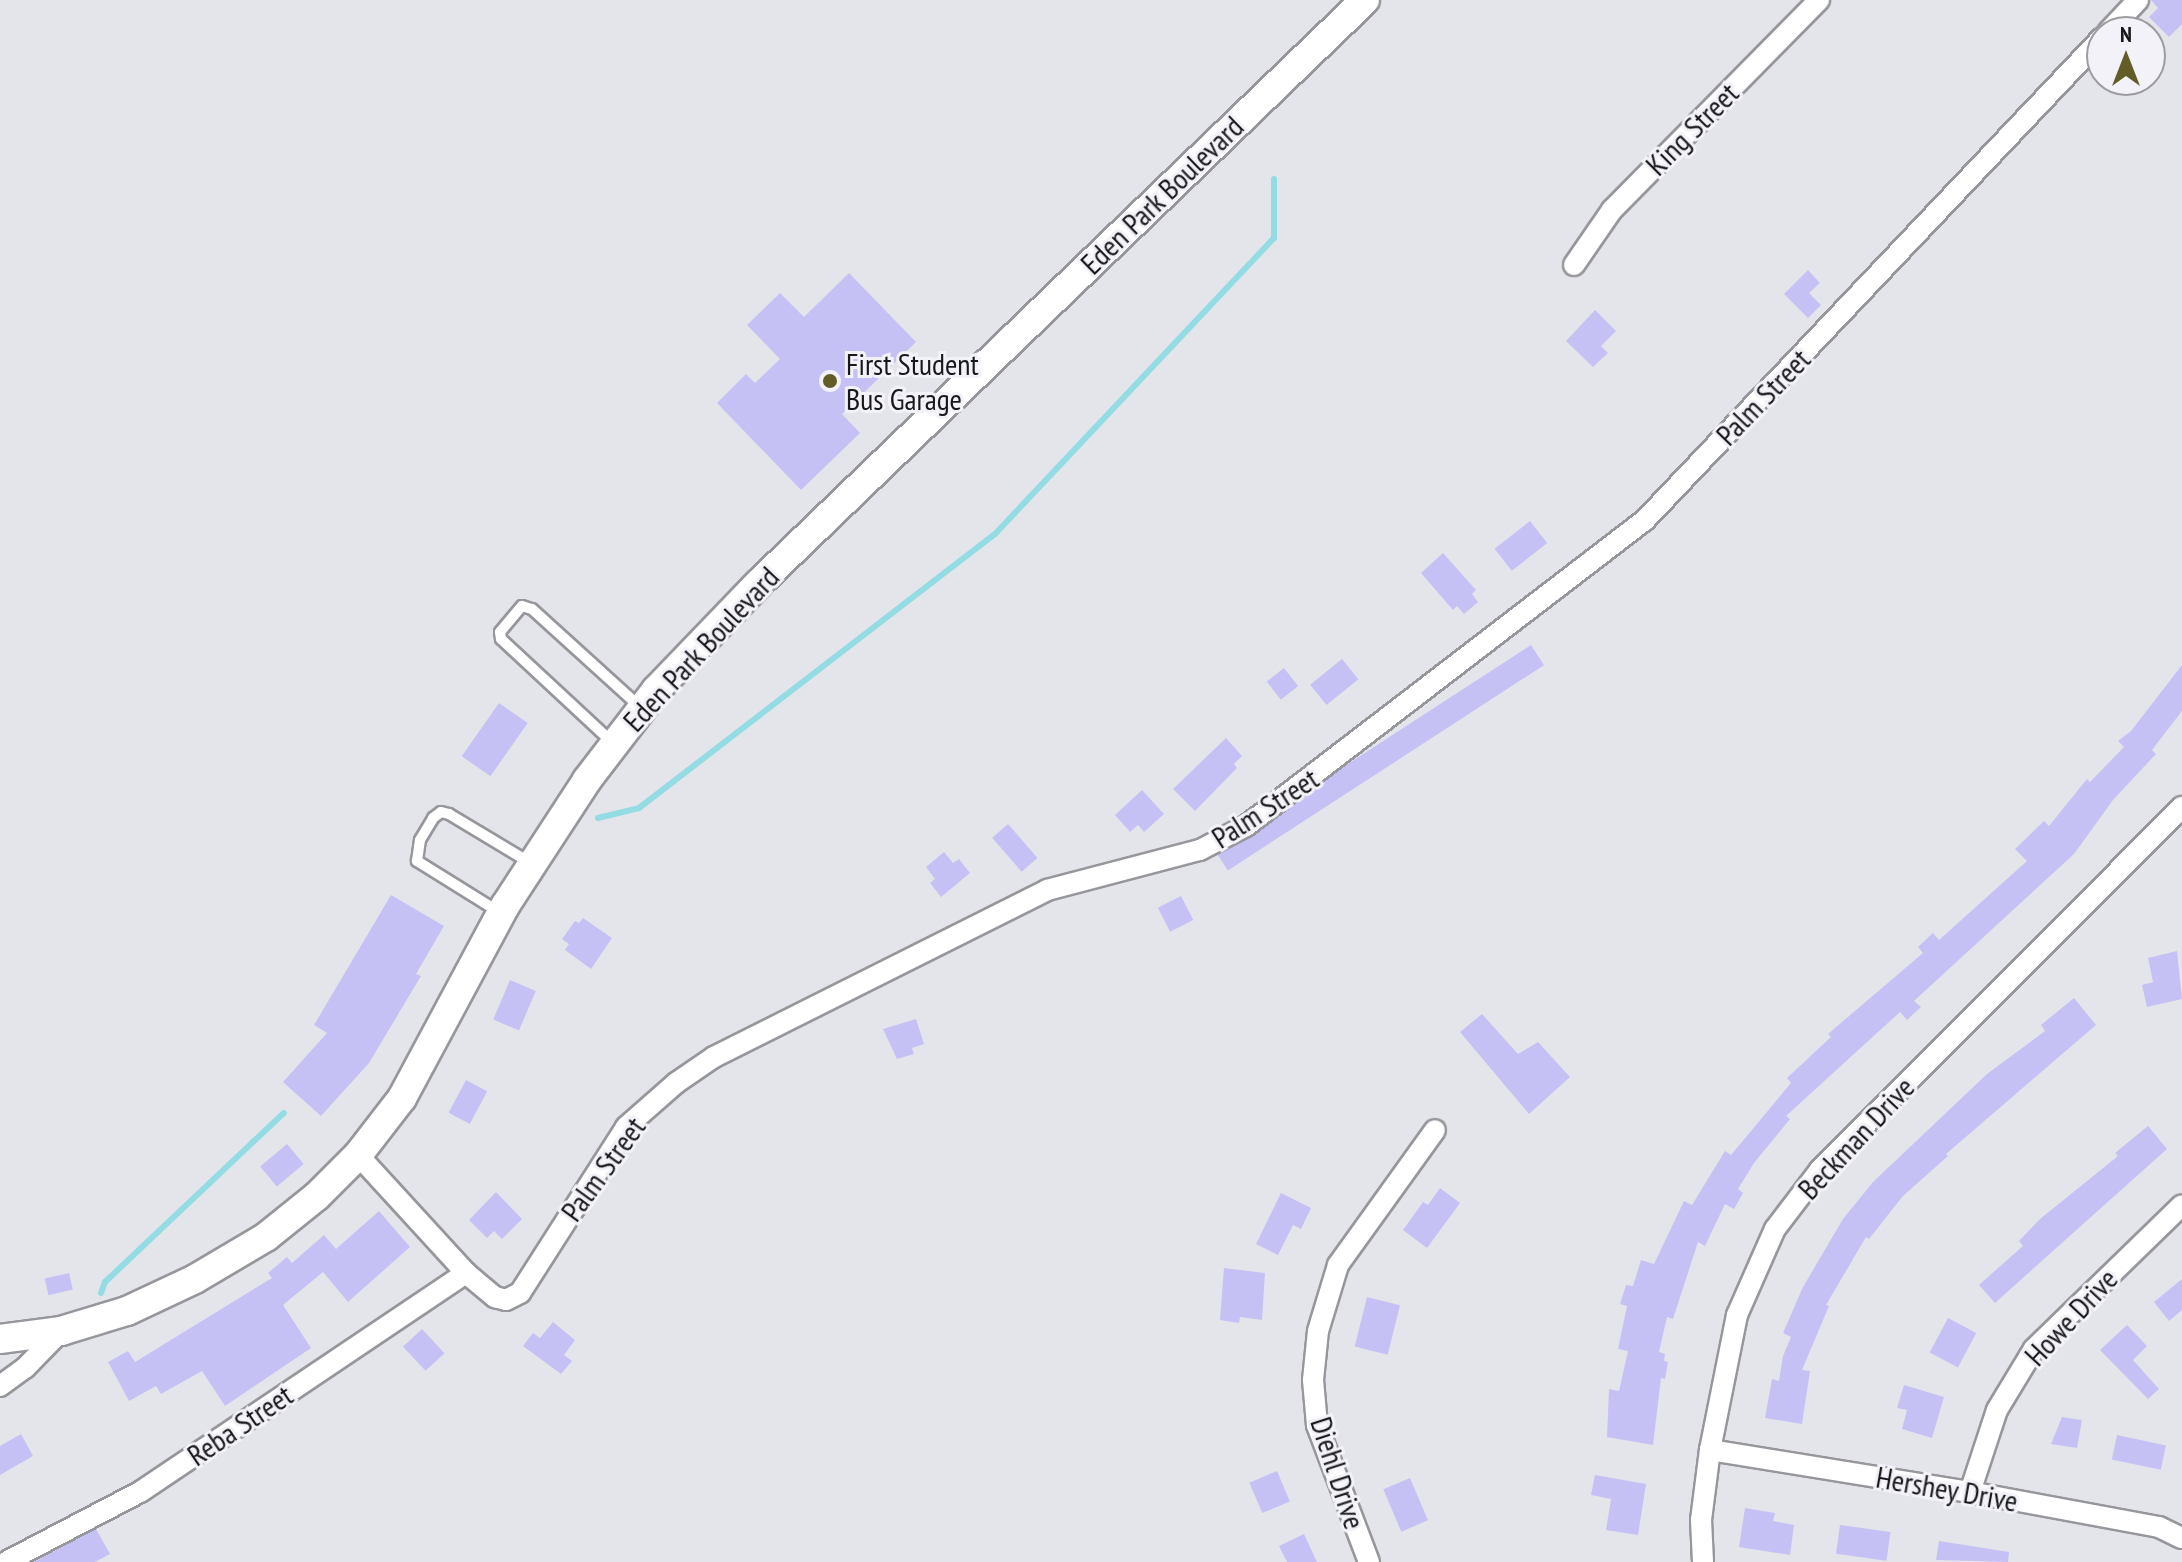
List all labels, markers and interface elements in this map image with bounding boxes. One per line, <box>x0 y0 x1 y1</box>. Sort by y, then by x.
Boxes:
north arrow <box>2086 16 2166 96</box>
text: N <box>2120 20 2132 48</box>
street label: King Street <box>1638 75 1746 183</box>
street label: Eden Park Boulevard <box>1073 108 1251 282</box>
street label: Palm Street <box>1708 341 1818 453</box>
place label: First Student Bus Garage <box>846 346 979 416</box>
marker: First Student Bus Garage <box>821 372 839 390</box>
street label: Eden Park Boulevard <box>615 559 787 739</box>
street label: Palm Street <box>1205 760 1325 856</box>
street label: Beckman Drive <box>1790 1069 1922 1207</box>
street label: Palm Street <box>553 1110 653 1228</box>
street label: Howe Drive <box>2017 1261 2125 1373</box>
street label: Reba Street <box>181 1377 299 1473</box>
street label: Diehl Drive <box>1303 1412 1373 1534</box>
street label: Hershey Drive <box>1873 1459 2021 1519</box>

